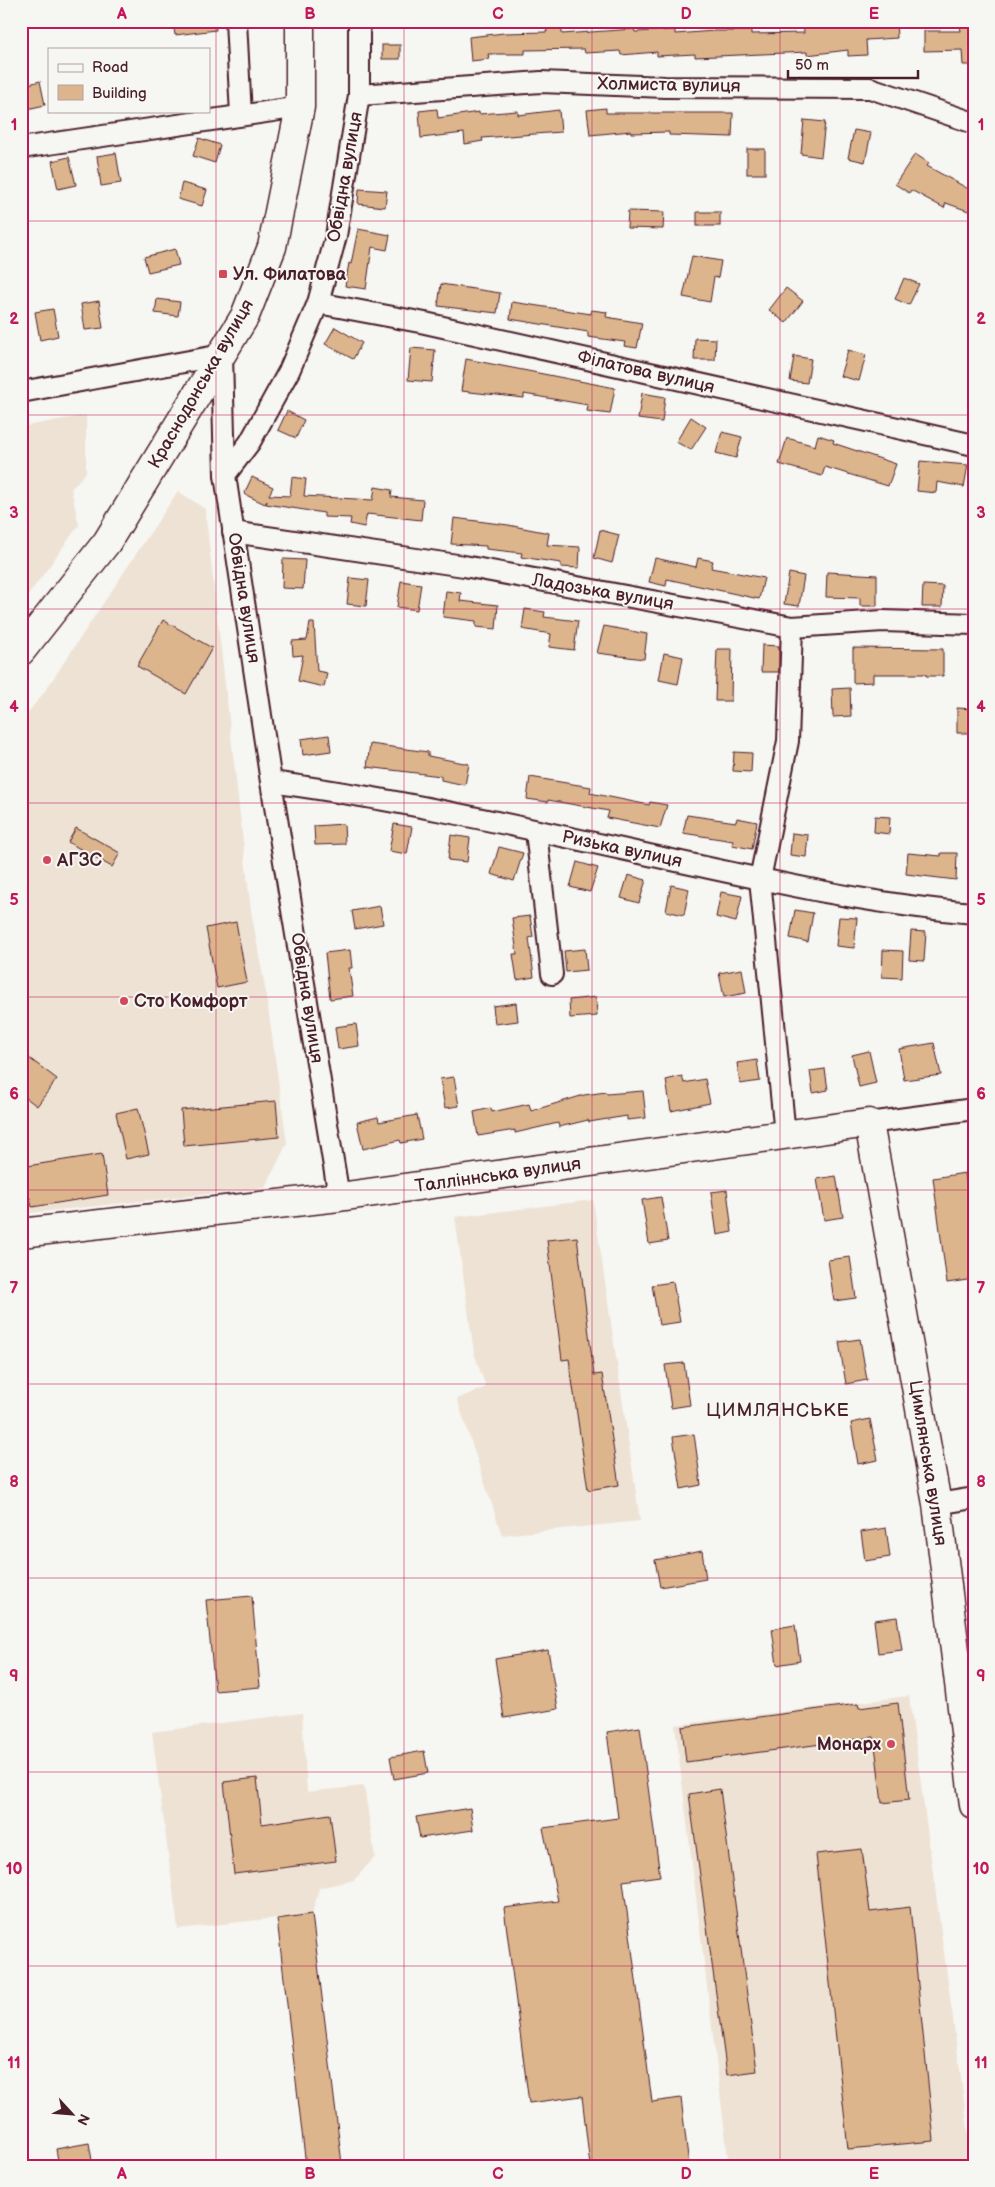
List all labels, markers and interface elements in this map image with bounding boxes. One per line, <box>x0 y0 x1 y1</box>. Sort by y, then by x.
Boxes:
text: A <box>116 5 127 24</box>
text: B <box>304 5 316 24</box>
text: C <box>492 5 504 24</box>
text: D <box>680 5 692 24</box>
text: E <box>869 5 879 24</box>
legend <box>48 48 210 112</box>
scale bar <box>788 48 918 80</box>
text: 50 m <box>795 56 829 75</box>
text: Road <box>92 58 128 77</box>
street label: Холмиста вулиця <box>597 73 741 97</box>
text: Building <box>92 84 147 103</box>
street label: Обвідна вулиця <box>323 110 367 244</box>
text: 1 <box>11 116 17 135</box>
text: 1 <box>978 116 984 135</box>
place label: Ул. Филатова <box>233 264 346 285</box>
marker: Ул. Филатова <box>217 268 229 280</box>
street label: Краснодонська вулиця <box>144 296 258 472</box>
text: 2 <box>9 310 19 329</box>
text: 2 <box>976 310 986 329</box>
street label: Філатова вулиця <box>575 346 717 398</box>
text: 3 <box>9 504 19 523</box>
text: 3 <box>976 504 986 523</box>
street label: Обвідна вулиця <box>223 531 265 665</box>
street label: Ладозька вулиця <box>530 569 675 615</box>
text: 4 <box>9 698 19 717</box>
text: 4 <box>976 698 986 717</box>
street label: Ризька вулиця <box>560 826 684 872</box>
place label: АГЗС <box>56 850 102 871</box>
marker: АГЗС <box>41 854 53 866</box>
text: 5 <box>9 891 19 910</box>
text: 5 <box>976 891 986 910</box>
street label: Обвідна вулиця <box>286 931 328 1065</box>
place label: Сто Комфорт <box>134 991 248 1012</box>
marker: Сто Комфорт <box>118 995 130 1007</box>
text: 6 <box>9 1085 19 1104</box>
text: 6 <box>976 1085 986 1104</box>
street label: Талліннська вулиця <box>414 1153 582 1197</box>
text: 7 <box>10 1279 19 1298</box>
text: 7 <box>977 1279 986 1298</box>
street label: Цимлянська вулиця <box>905 1379 951 1547</box>
district label: ЦИМЛЯНСЬКЕ <box>706 1399 850 1422</box>
text: 8 <box>9 1473 19 1492</box>
text: 8 <box>976 1473 986 1492</box>
text: 9 <box>9 1667 19 1686</box>
text: 9 <box>976 1667 986 1686</box>
place label: Монарх <box>817 1734 882 1755</box>
marker: Монарх <box>885 1738 897 1750</box>
text: 10 <box>6 1860 22 1879</box>
text: 10 <box>973 1860 989 1879</box>
text: 11 <box>7 2054 21 2073</box>
text: 11 <box>974 2054 988 2073</box>
north arrow <box>48 2090 98 2140</box>
text: N <box>73 2111 93 2128</box>
text: A <box>116 2165 127 2184</box>
text: B <box>304 2165 316 2184</box>
text: C <box>492 2165 504 2184</box>
text: D <box>680 2165 692 2184</box>
text: E <box>869 2165 879 2184</box>

